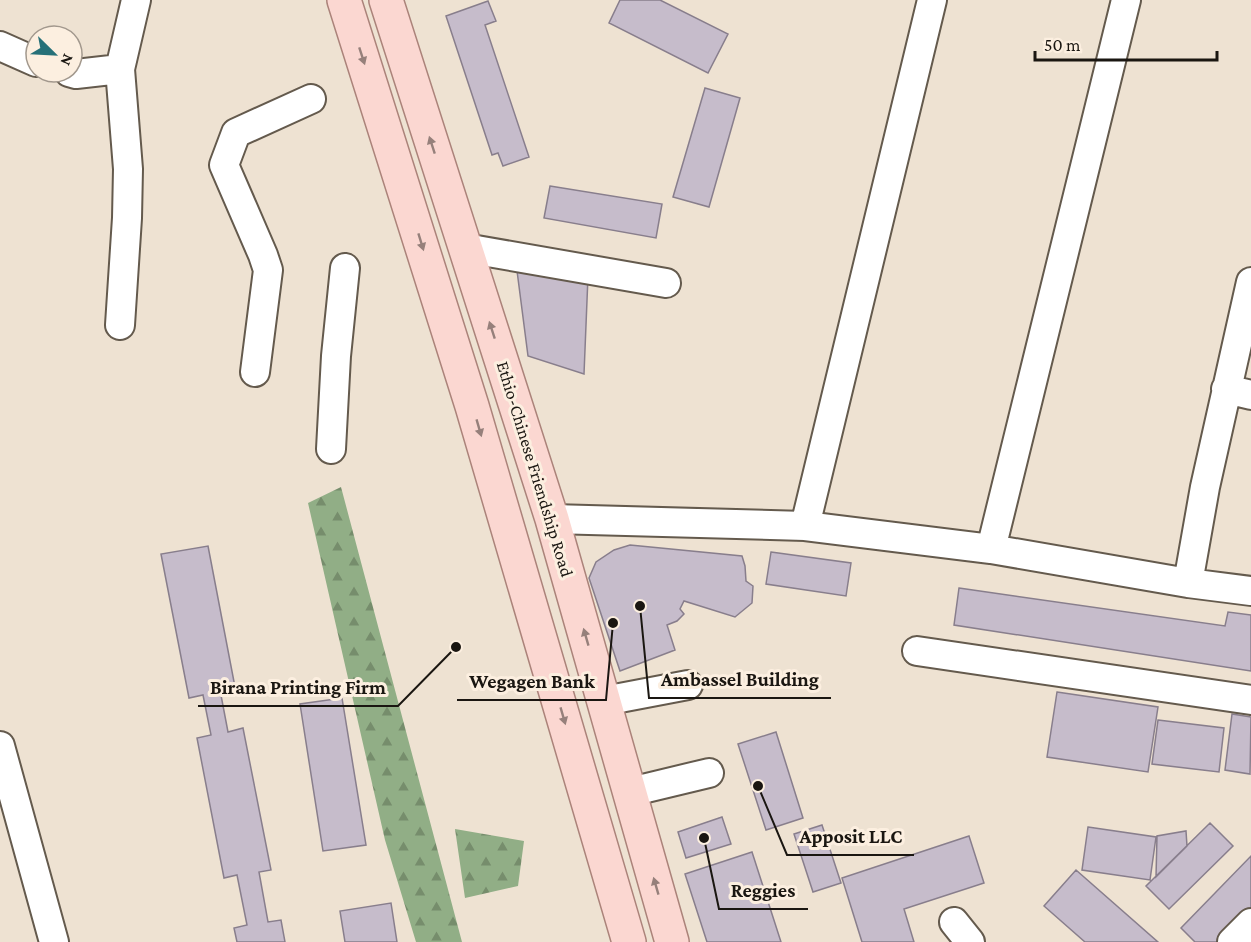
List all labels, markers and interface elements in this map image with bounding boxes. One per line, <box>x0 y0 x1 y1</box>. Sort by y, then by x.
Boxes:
north arrow <box>24 24 84 84</box>
scale bar <box>1035 24 1216 62</box>
text: 50 m <box>1044 35 1081 55</box>
one-way arrow <box>358 47 367 65</box>
text: N <box>57 51 77 68</box>
one-way arrow <box>427 136 437 154</box>
one-way arrow <box>416 233 426 251</box>
one-way arrow <box>487 321 496 339</box>
street label: Ethio-Chinese Friendship Road <box>493 359 578 580</box>
one-way arrow <box>475 419 484 437</box>
one-way arrow <box>580 628 590 646</box>
callout: Ambassel Building <box>649 660 831 698</box>
callout: Wegagen Bank <box>457 662 606 700</box>
callout: Birana Printing Firm <box>198 668 398 706</box>
text: Ambassel Building <box>660 668 819 690</box>
text: Wegagen Bank <box>468 670 596 692</box>
text: Birana Printing Firm <box>210 676 386 698</box>
one-way arrow <box>559 707 568 725</box>
callout: Apposit LLC <box>787 817 914 855</box>
text: Apposit LLC <box>799 825 902 847</box>
callout: Reggies <box>719 871 808 909</box>
one-way arrow <box>651 877 660 895</box>
text: Reggies <box>731 879 795 901</box>

